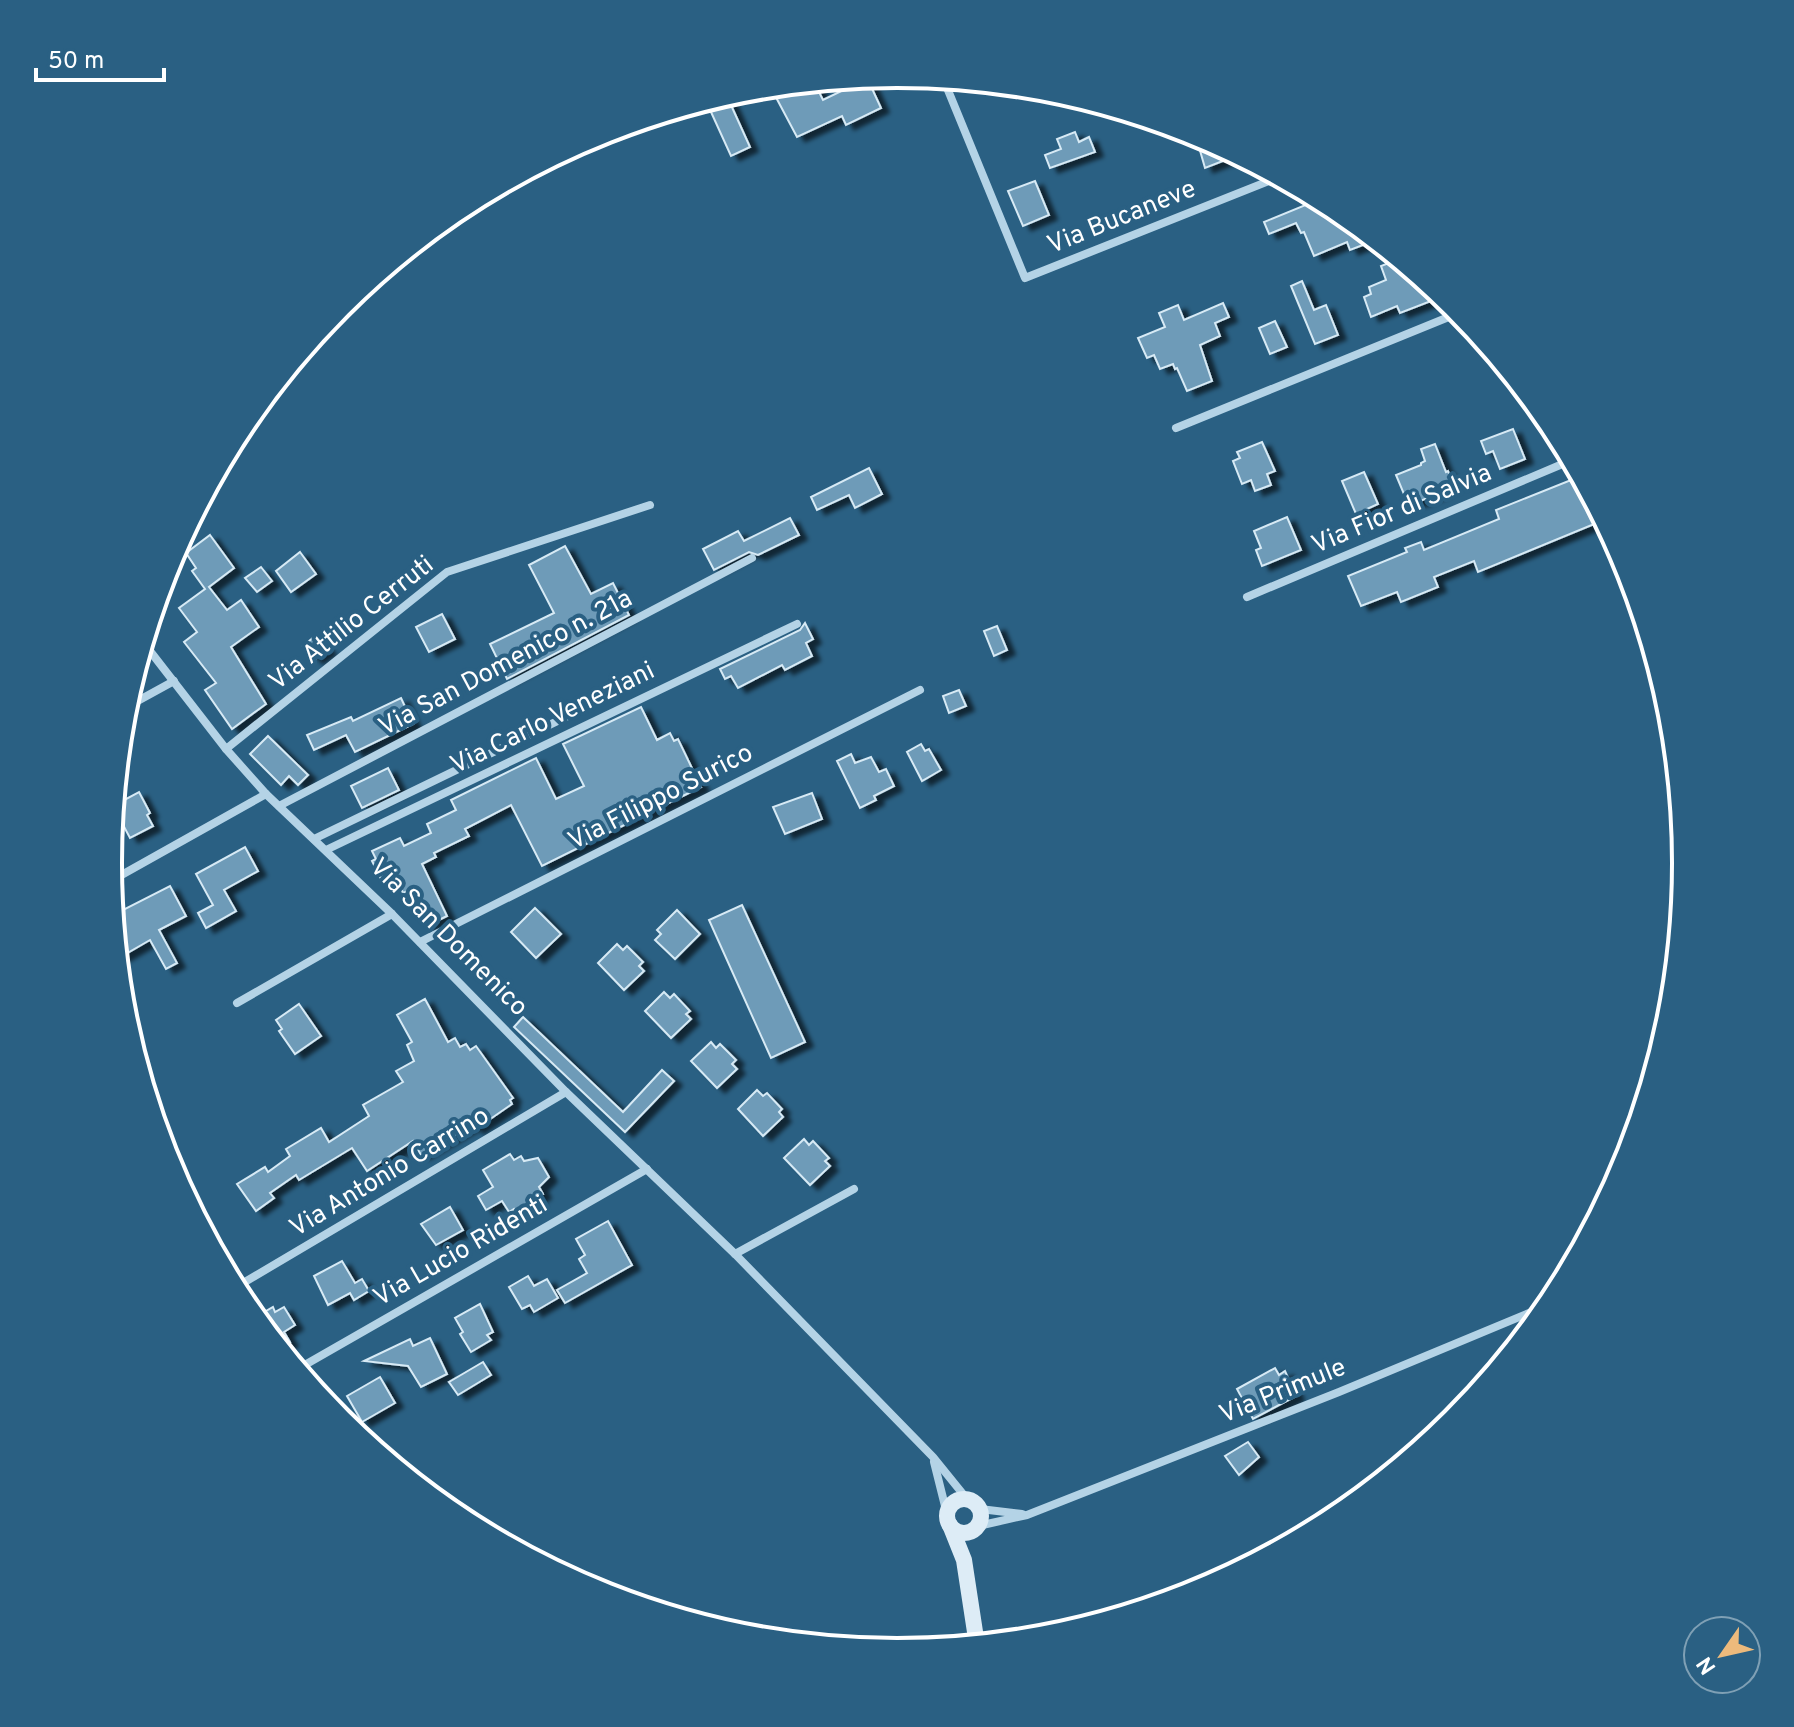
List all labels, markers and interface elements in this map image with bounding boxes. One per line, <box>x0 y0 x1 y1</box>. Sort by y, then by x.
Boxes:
scale bar <box>36 32 164 82</box>
text: 50 m <box>48 47 104 77</box>
street label: Via Bucaneve <box>1043 173 1201 263</box>
street label: Via Fior di Salvia <box>1307 457 1497 563</box>
street label: Via Attilio Cerruti <box>263 549 441 699</box>
street label: Via San Domenico n. 21a <box>374 583 638 745</box>
street label: Via Carlo Veneziani <box>446 655 660 783</box>
street label: Via Filippo Surico <box>563 737 759 859</box>
street label: Via San Domenico <box>362 852 534 1024</box>
street label: Via Antonio Carrino <box>284 1100 496 1246</box>
street label: Via Lucio Ridenti <box>368 1189 554 1315</box>
street label: Via Primule <box>1215 1352 1351 1432</box>
north arrow <box>1682 1615 1762 1695</box>
text: N <box>1692 1651 1723 1679</box>

